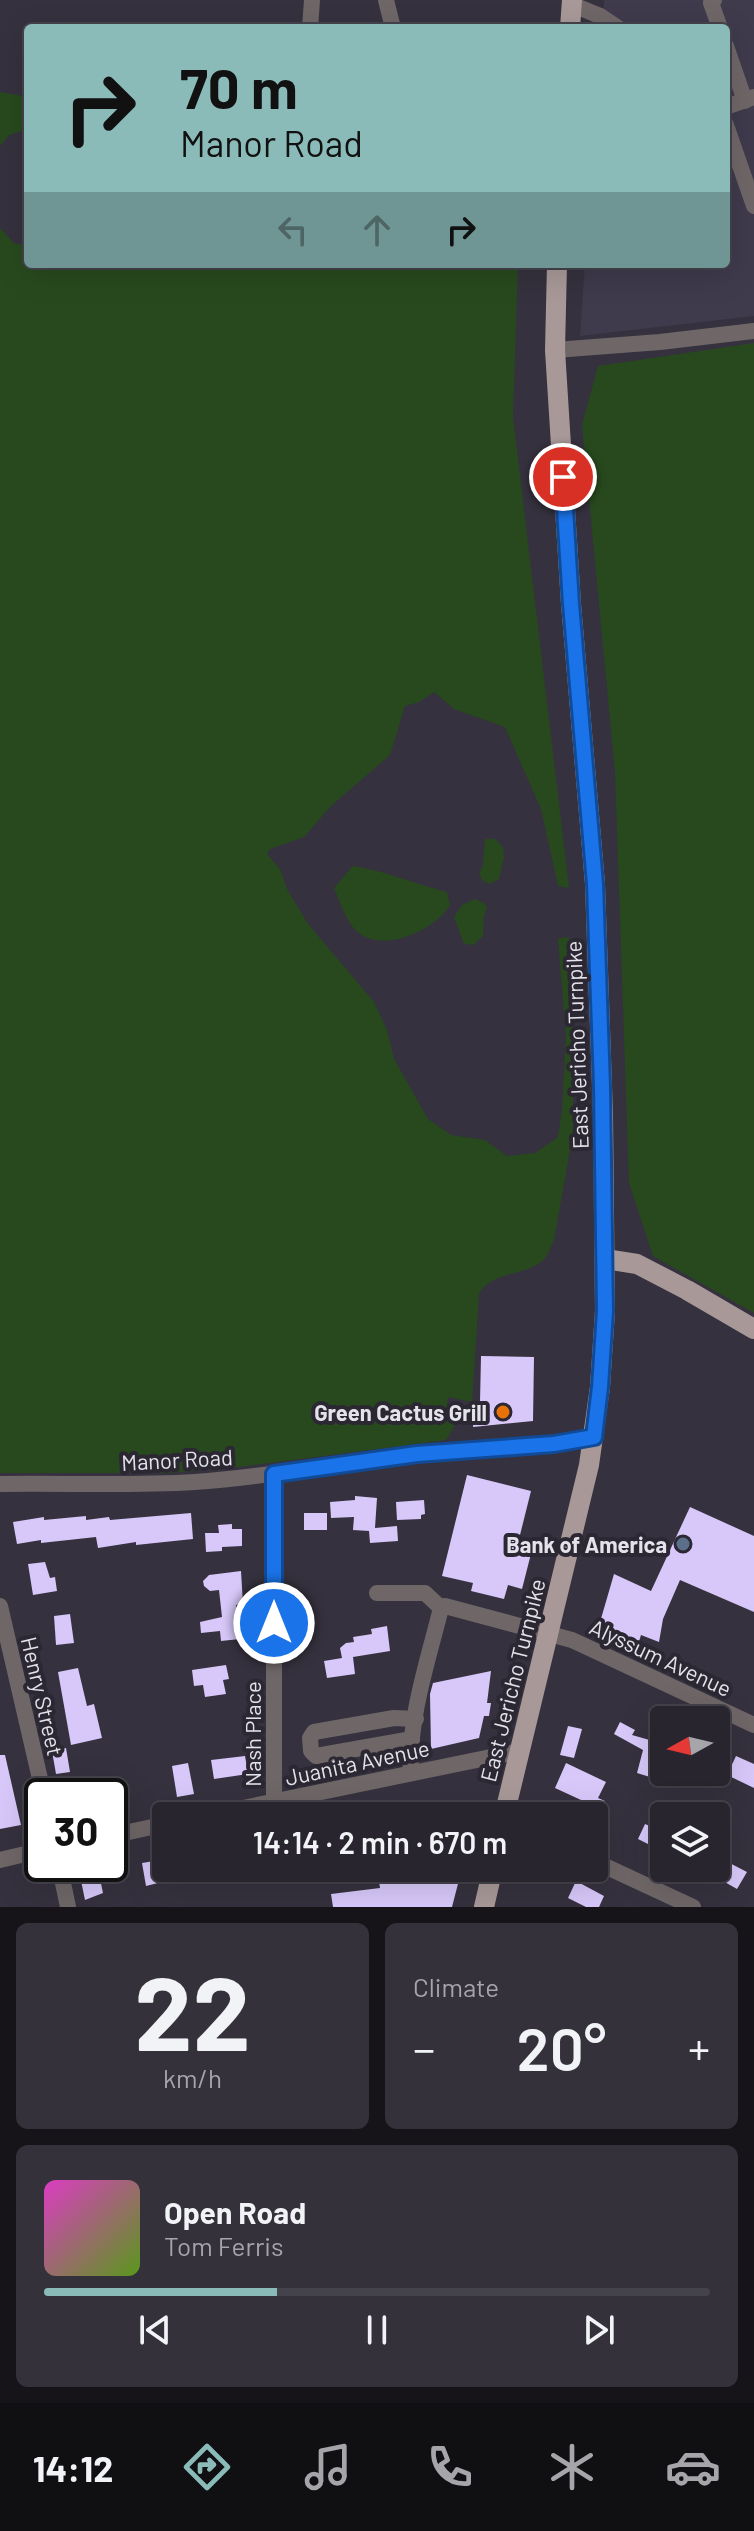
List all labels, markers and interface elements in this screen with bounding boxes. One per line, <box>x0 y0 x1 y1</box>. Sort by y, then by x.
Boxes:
text: 70 m <box>180 53 298 120</box>
icon: right <box>48 56 152 160</box>
text: Manor Road <box>180 121 363 164</box>
icon: left <box>271 208 315 252</box>
icon: ahead <box>355 208 399 252</box>
icon: right <box>439 208 483 252</box>
pin <box>529 443 597 511</box>
icon: arrive <box>541 455 585 499</box>
street label: East Jericho Turnpike <box>559 940 593 1150</box>
place label: Green Cactus Grill <box>314 1399 487 1425</box>
marker: Green Cactus Grill <box>494 1403 512 1421</box>
street label: Manor Road <box>121 1443 233 1475</box>
place label: Bank of America <box>506 1531 667 1557</box>
marker: Bank of America <box>674 1535 692 1553</box>
street label: East Jericho Turnpike <box>474 1576 550 1784</box>
position arrow <box>232 1581 316 1665</box>
street label: Alyssum Avenue <box>586 1613 736 1701</box>
street label: Henry Street <box>17 1634 69 1758</box>
street label: Nash Place <box>239 1681 265 1787</box>
north arrow <box>650 1706 730 1786</box>
map controls <box>650 1706 730 1882</box>
street label: Juanita Avenue <box>283 1734 431 1790</box>
speed limit sign: 30 <box>24 1778 128 1882</box>
button: layers <box>650 1802 730 1882</box>
text: 14:14 · 2 min · 670 m <box>253 1824 507 1860</box>
text: 22 <box>134 1947 251 2072</box>
text: Climate <box>413 1971 499 2002</box>
text: 20° <box>517 2011 606 2083</box>
text: − <box>413 2021 435 2074</box>
text: + <box>688 2021 710 2074</box>
text: km/h <box>163 2062 222 2093</box>
text: Open Road <box>164 2194 306 2230</box>
text: Tom Ferris <box>164 2230 284 2261</box>
icon: previous <box>133 2308 177 2352</box>
icon: pause <box>355 2308 399 2352</box>
icon: next <box>577 2308 621 2352</box>
icon: directions <box>179 2439 235 2495</box>
icon: music <box>300 2439 356 2495</box>
icon: phone <box>422 2439 478 2495</box>
icon: climate <box>544 2439 600 2495</box>
icon: car <box>665 2439 721 2495</box>
text: 14:12 <box>33 2446 113 2489</box>

